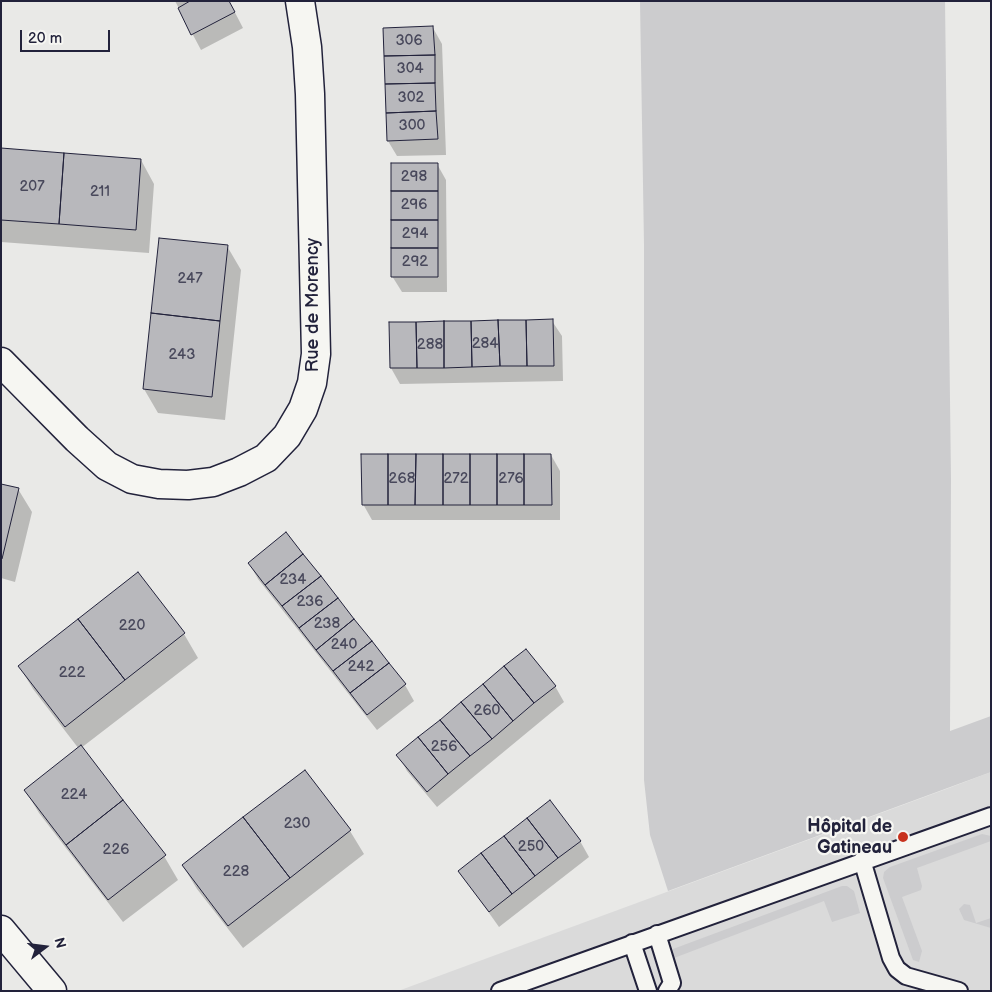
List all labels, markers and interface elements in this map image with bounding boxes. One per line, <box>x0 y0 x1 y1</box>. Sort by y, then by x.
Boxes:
scale bar <box>22 20 112 52</box>
text: 20 m <box>28 29 62 48</box>
house number: 306 <box>395 32 423 50</box>
house number: 304 <box>396 60 424 78</box>
house number: 302 <box>398 89 424 107</box>
house number: 300 <box>399 117 425 135</box>
house number: 298 <box>401 168 427 186</box>
house number: 207 <box>19 178 45 196</box>
house number: 211 <box>90 183 110 201</box>
house number: 296 <box>401 196 427 214</box>
house number: 294 <box>402 225 428 243</box>
street label: Rue de Morency <box>302 238 324 372</box>
house number: 292 <box>402 253 428 271</box>
house number: 247 <box>177 270 203 288</box>
house number: 284 <box>472 335 498 353</box>
house number: 288 <box>417 336 443 354</box>
house number: 243 <box>169 346 195 364</box>
house number: 268 <box>389 470 415 488</box>
house number: 272 <box>443 470 469 488</box>
house number: 276 <box>498 470 524 488</box>
house number: 234 <box>280 571 306 589</box>
house number: 236 <box>297 593 323 611</box>
house number: 238 <box>314 615 340 633</box>
house number: 220 <box>119 617 145 635</box>
house number: 240 <box>331 636 357 654</box>
house number: 242 <box>348 658 374 676</box>
house number: 222 <box>59 664 85 682</box>
house number: 260 <box>474 702 500 720</box>
house number: 256 <box>431 738 457 756</box>
house number: 224 <box>61 786 87 804</box>
house number: 230 <box>284 815 310 833</box>
place label: Hôpital de Gatineau <box>807 816 892 859</box>
marker: Hôpital de Gatineau <box>896 830 910 844</box>
house number: 250 <box>518 838 544 856</box>
house number: 226 <box>103 841 129 859</box>
house number: 228 <box>223 863 249 881</box>
north arrow <box>20 922 70 972</box>
text: N <box>50 936 70 950</box>

